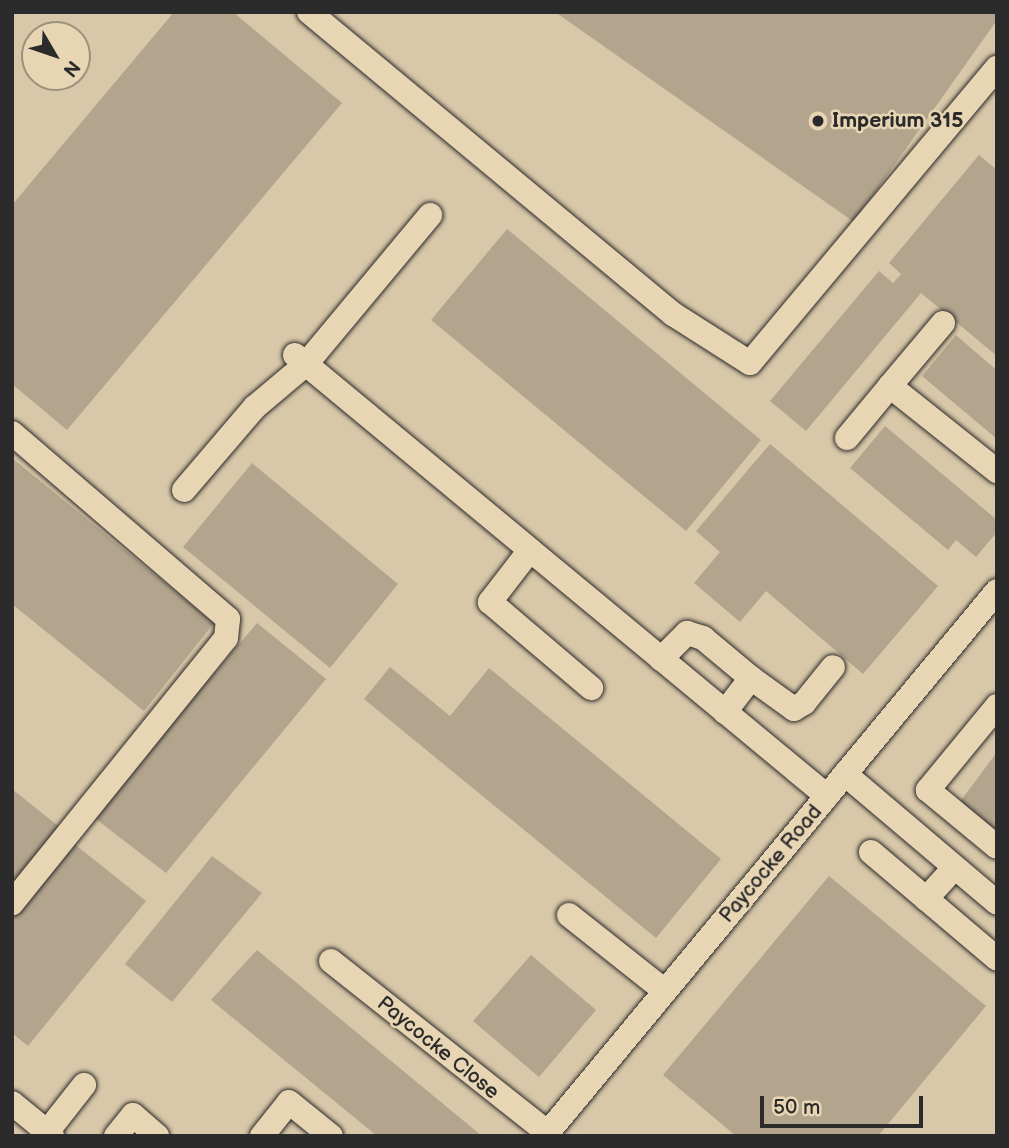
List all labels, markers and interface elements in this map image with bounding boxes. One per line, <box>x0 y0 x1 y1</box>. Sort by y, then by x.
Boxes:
north arrow <box>21 21 91 91</box>
text: N <box>58 55 85 81</box>
place label: Imperium 315 <box>832 108 963 134</box>
marker: Imperium 315 <box>810 113 826 129</box>
street label: Paycocke Road <box>714 800 828 928</box>
street label: Paycocke Close <box>372 991 504 1105</box>
scale bar <box>764 1082 927 1126</box>
text: 50 m <box>773 1095 820 1120</box>

